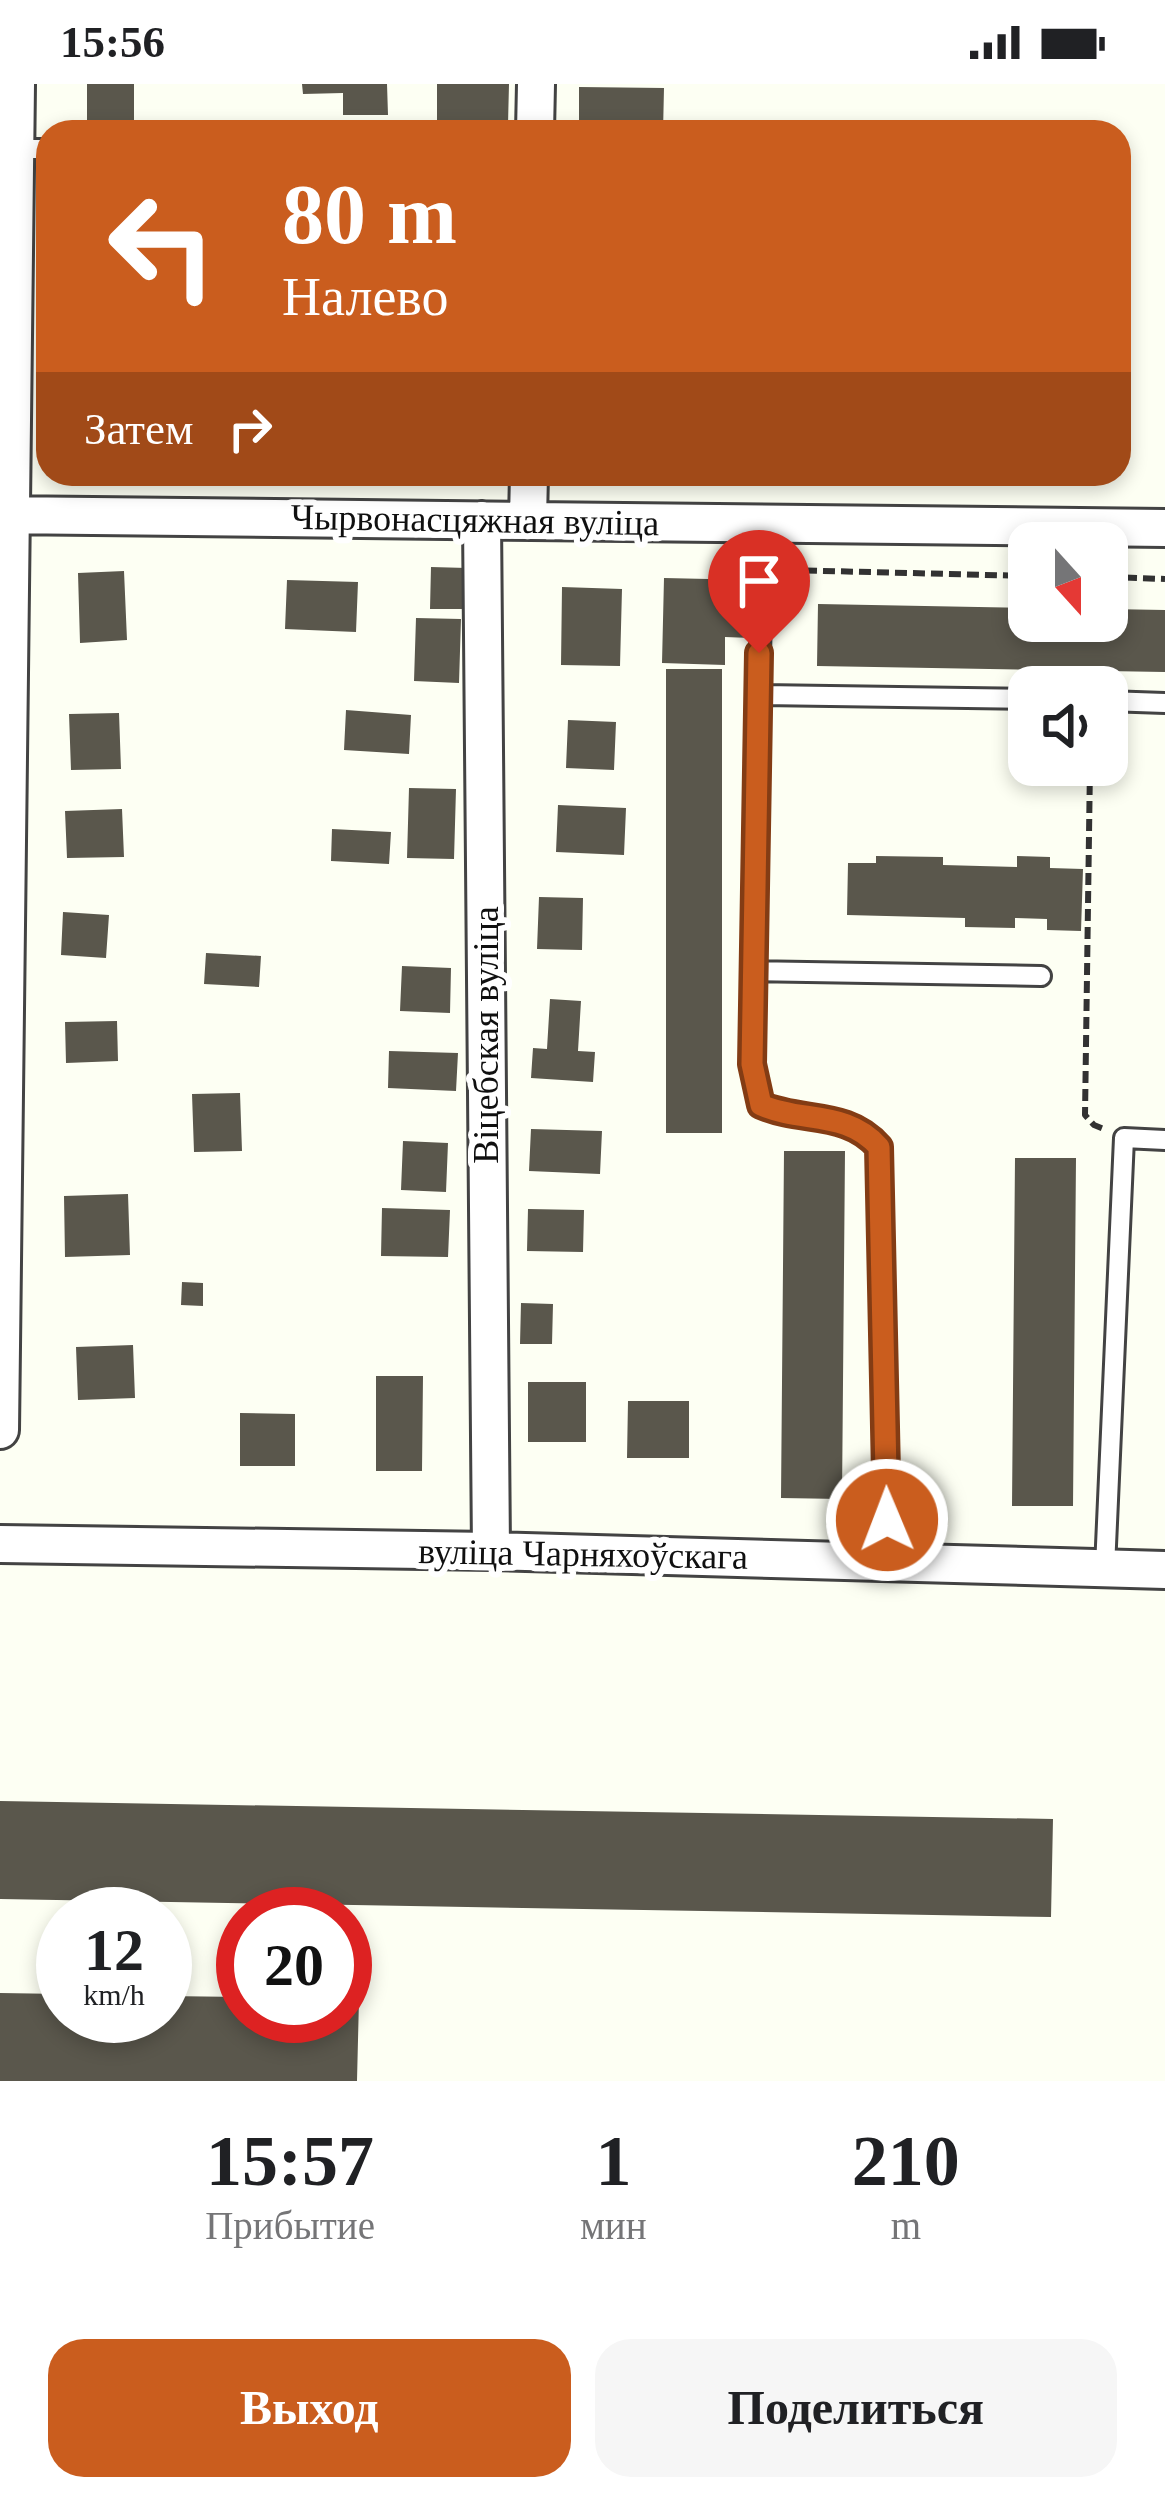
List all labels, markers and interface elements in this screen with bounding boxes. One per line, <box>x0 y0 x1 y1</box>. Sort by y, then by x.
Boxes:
text: 15:56 <box>60 17 165 67</box>
icon: left <box>84 168 240 324</box>
text: 80 m <box>282 168 457 261</box>
text: Налево <box>282 267 448 327</box>
icon: right <box>217 396 283 462</box>
text: Затем <box>84 404 193 454</box>
street label: Чырвонасцяжная вуліца <box>290 497 660 543</box>
north arrow <box>1008 522 1128 642</box>
map controls <box>1008 522 1128 786</box>
pin <box>708 530 810 653</box>
icon: arrive <box>726 548 792 614</box>
button: sound <box>1008 666 1128 786</box>
street label: Віцебская вуліца <box>466 906 506 1164</box>
position arrow <box>824 1457 950 1583</box>
street label: вуліца Чарняхоўскага <box>418 1531 748 1577</box>
speed limit sign: 20 <box>216 1887 372 2043</box>
text: 12 <box>84 1917 144 1983</box>
text: km/h <box>83 1978 145 2011</box>
text: 15:57 <box>206 2121 374 2201</box>
text: 1 <box>595 2121 631 2201</box>
text: 210 <box>852 2121 960 2201</box>
text: Прибытие <box>205 2204 375 2247</box>
text: мин <box>580 2204 647 2247</box>
text: m <box>891 2204 921 2247</box>
button: Выход <box>48 2339 571 2477</box>
button: Поделиться <box>595 2339 1117 2477</box>

